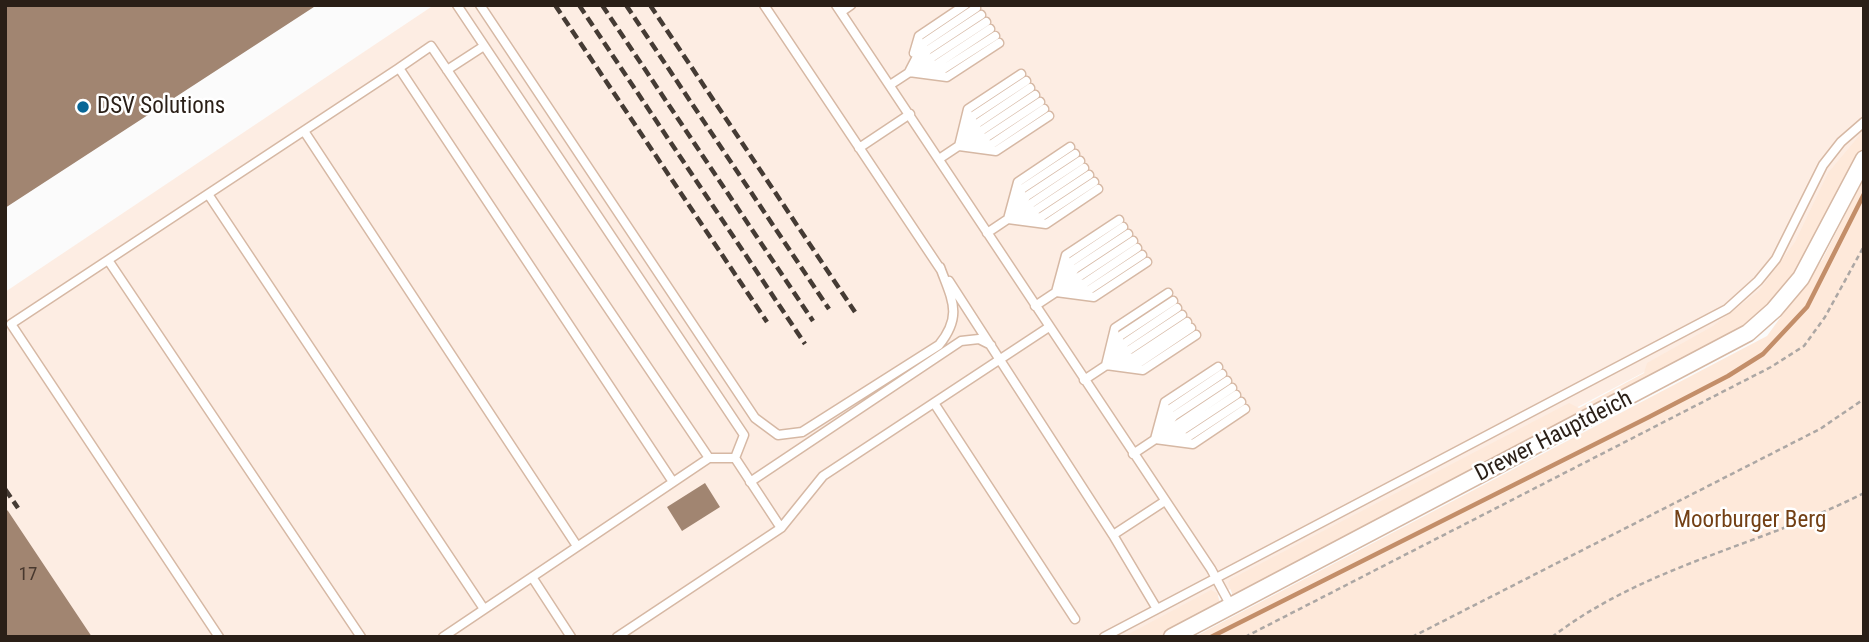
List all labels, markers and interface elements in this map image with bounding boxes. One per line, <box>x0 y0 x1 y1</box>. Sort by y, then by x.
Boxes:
place label: DSV Solutions <box>97 93 225 121</box>
marker: DSV Solutions <box>75 99 91 115</box>
street label: Drewer Hauptdeich <box>1471 386 1637 488</box>
park label: Moorburger Berg <box>1674 507 1826 535</box>
house number: 17 <box>19 564 37 586</box>

